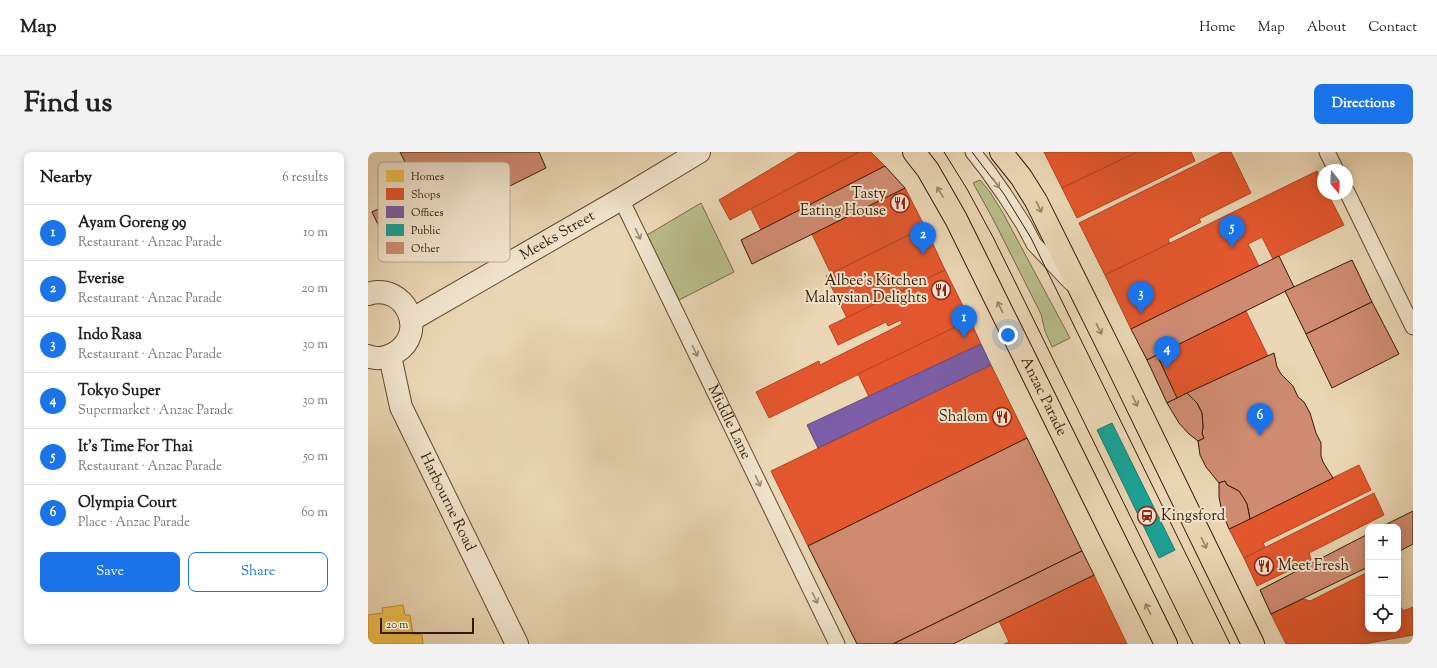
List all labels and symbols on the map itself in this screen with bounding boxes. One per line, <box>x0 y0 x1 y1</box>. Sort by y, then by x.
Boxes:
legend <box>378 162 510 262</box>
north arrow <box>1317 164 1353 200</box>
text: Homes <box>411 169 444 185</box>
one-way arrow <box>992 177 1000 188</box>
place label: Tasty Eating House <box>800 184 887 222</box>
one-way arrow <box>936 186 944 198</box>
text: Shops <box>411 187 440 203</box>
restaurant icon: Tasty Eating House <box>889 192 911 214</box>
one-way arrow <box>1036 201 1043 213</box>
text: Offices <box>411 205 444 221</box>
street label: Meeks Street <box>516 206 599 266</box>
pin: 5 <box>1219 215 1245 248</box>
pin: 2 <box>910 222 936 255</box>
text: Public <box>411 223 440 239</box>
one-way arrow <box>635 228 642 240</box>
text: Other <box>411 241 440 257</box>
place label: Albee's Kitchen Malaysian Delights <box>805 271 927 309</box>
restaurant icon: Albee's Kitchen Malaysian Delights <box>930 279 952 301</box>
pin: 3 <box>1128 281 1154 314</box>
one-way arrow <box>995 302 1003 314</box>
pin: 1 <box>951 305 977 338</box>
one-way arrow <box>1096 323 1104 335</box>
your location <box>998 325 1018 345</box>
pin: 4 <box>1154 336 1180 369</box>
one-way arrow <box>692 345 699 357</box>
street label: Anzac Parade <box>1015 353 1072 440</box>
street label: Middle Lane <box>702 381 756 463</box>
one-way arrow <box>1132 394 1139 406</box>
pin: 6 <box>1247 403 1273 436</box>
restaurant icon: Shalom <box>991 406 1013 428</box>
place label: Shalom <box>939 407 989 428</box>
street label: Harbourne Road <box>414 449 481 555</box>
one-way arrow <box>755 475 762 487</box>
station icon: Kingsford <box>1136 505 1158 527</box>
place label: Kingsford <box>1161 506 1226 527</box>
one-way arrow <box>1201 536 1208 548</box>
restaurant icon: Meet Fresh <box>1253 555 1275 577</box>
place label: Meet Fresh <box>1278 556 1349 577</box>
one-way arrow <box>812 591 819 603</box>
one-way arrow <box>1144 603 1151 615</box>
scale bar <box>380 616 474 635</box>

